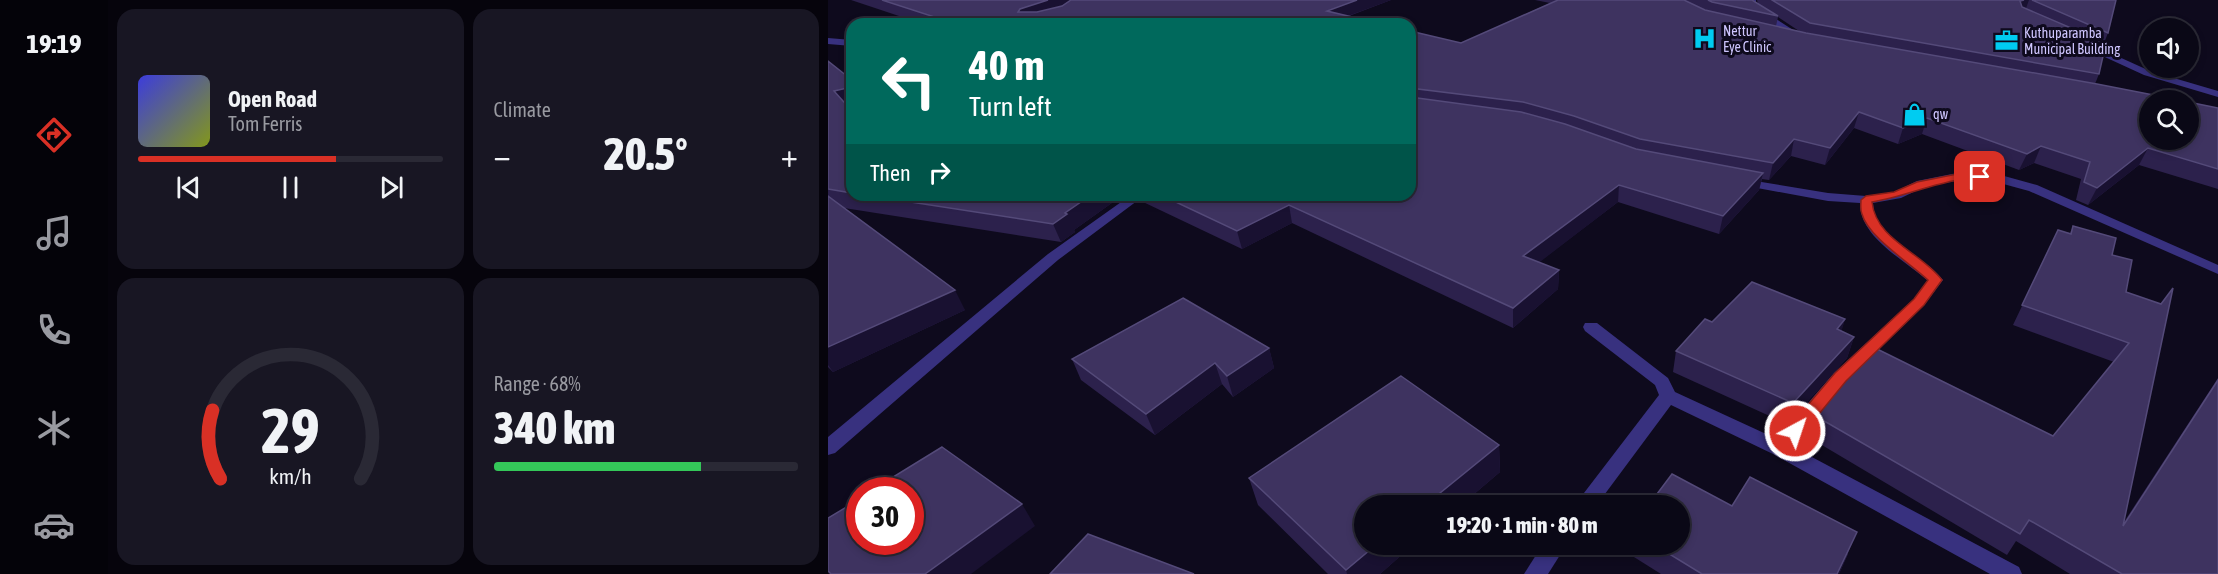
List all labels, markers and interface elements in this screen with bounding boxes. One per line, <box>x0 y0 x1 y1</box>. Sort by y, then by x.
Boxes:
map controls <box>2139 18 2199 150</box>
button: sound <box>2139 18 2199 78</box>
place label: Nettur Eye Clinic <box>1723 23 1772 55</box>
place label: Kuthuparamba Municipal Building <box>2024 25 2120 57</box>
hospital icon: Nettur Eye Clinic <box>1692 26 1718 52</box>
text: 19:19 <box>26 28 82 59</box>
office icon: Kuthuparamba Municipal Building <box>1993 28 2019 54</box>
text: 40 m <box>969 41 1044 89</box>
icon: left <box>870 42 948 120</box>
text: Open Road <box>228 86 317 112</box>
button: search <box>2139 90 2199 150</box>
text: Turn left <box>969 91 1052 122</box>
text: Climate <box>494 98 551 121</box>
shop icon: qw <box>1902 101 1928 127</box>
place label: qw <box>1933 106 1949 122</box>
text: Tom Ferris <box>228 112 302 135</box>
icon: directions <box>33 114 75 156</box>
text: 20.5° <box>604 128 688 180</box>
text: − <box>494 136 511 174</box>
text: + <box>781 136 798 174</box>
pin <box>1954 151 2005 202</box>
icon: right <box>923 156 956 189</box>
text: Then <box>870 160 911 186</box>
icon: arrive <box>1963 160 1996 193</box>
icon: previous <box>172 171 205 204</box>
icon: pause <box>274 171 307 204</box>
icon: next <box>375 171 408 204</box>
icon: music <box>33 212 75 254</box>
icon: phone <box>33 309 75 351</box>
text: Range · 68% <box>494 372 581 395</box>
text: 29 <box>261 395 320 466</box>
position arrow <box>1763 399 1827 463</box>
text: 340 km <box>494 402 615 454</box>
icon: climate <box>33 407 75 449</box>
text: km/h <box>269 464 312 489</box>
speed limit sign: 30 <box>846 477 924 555</box>
icon: car <box>33 504 75 546</box>
text: 19:20 · 1 min · 80 m <box>1446 512 1598 538</box>

